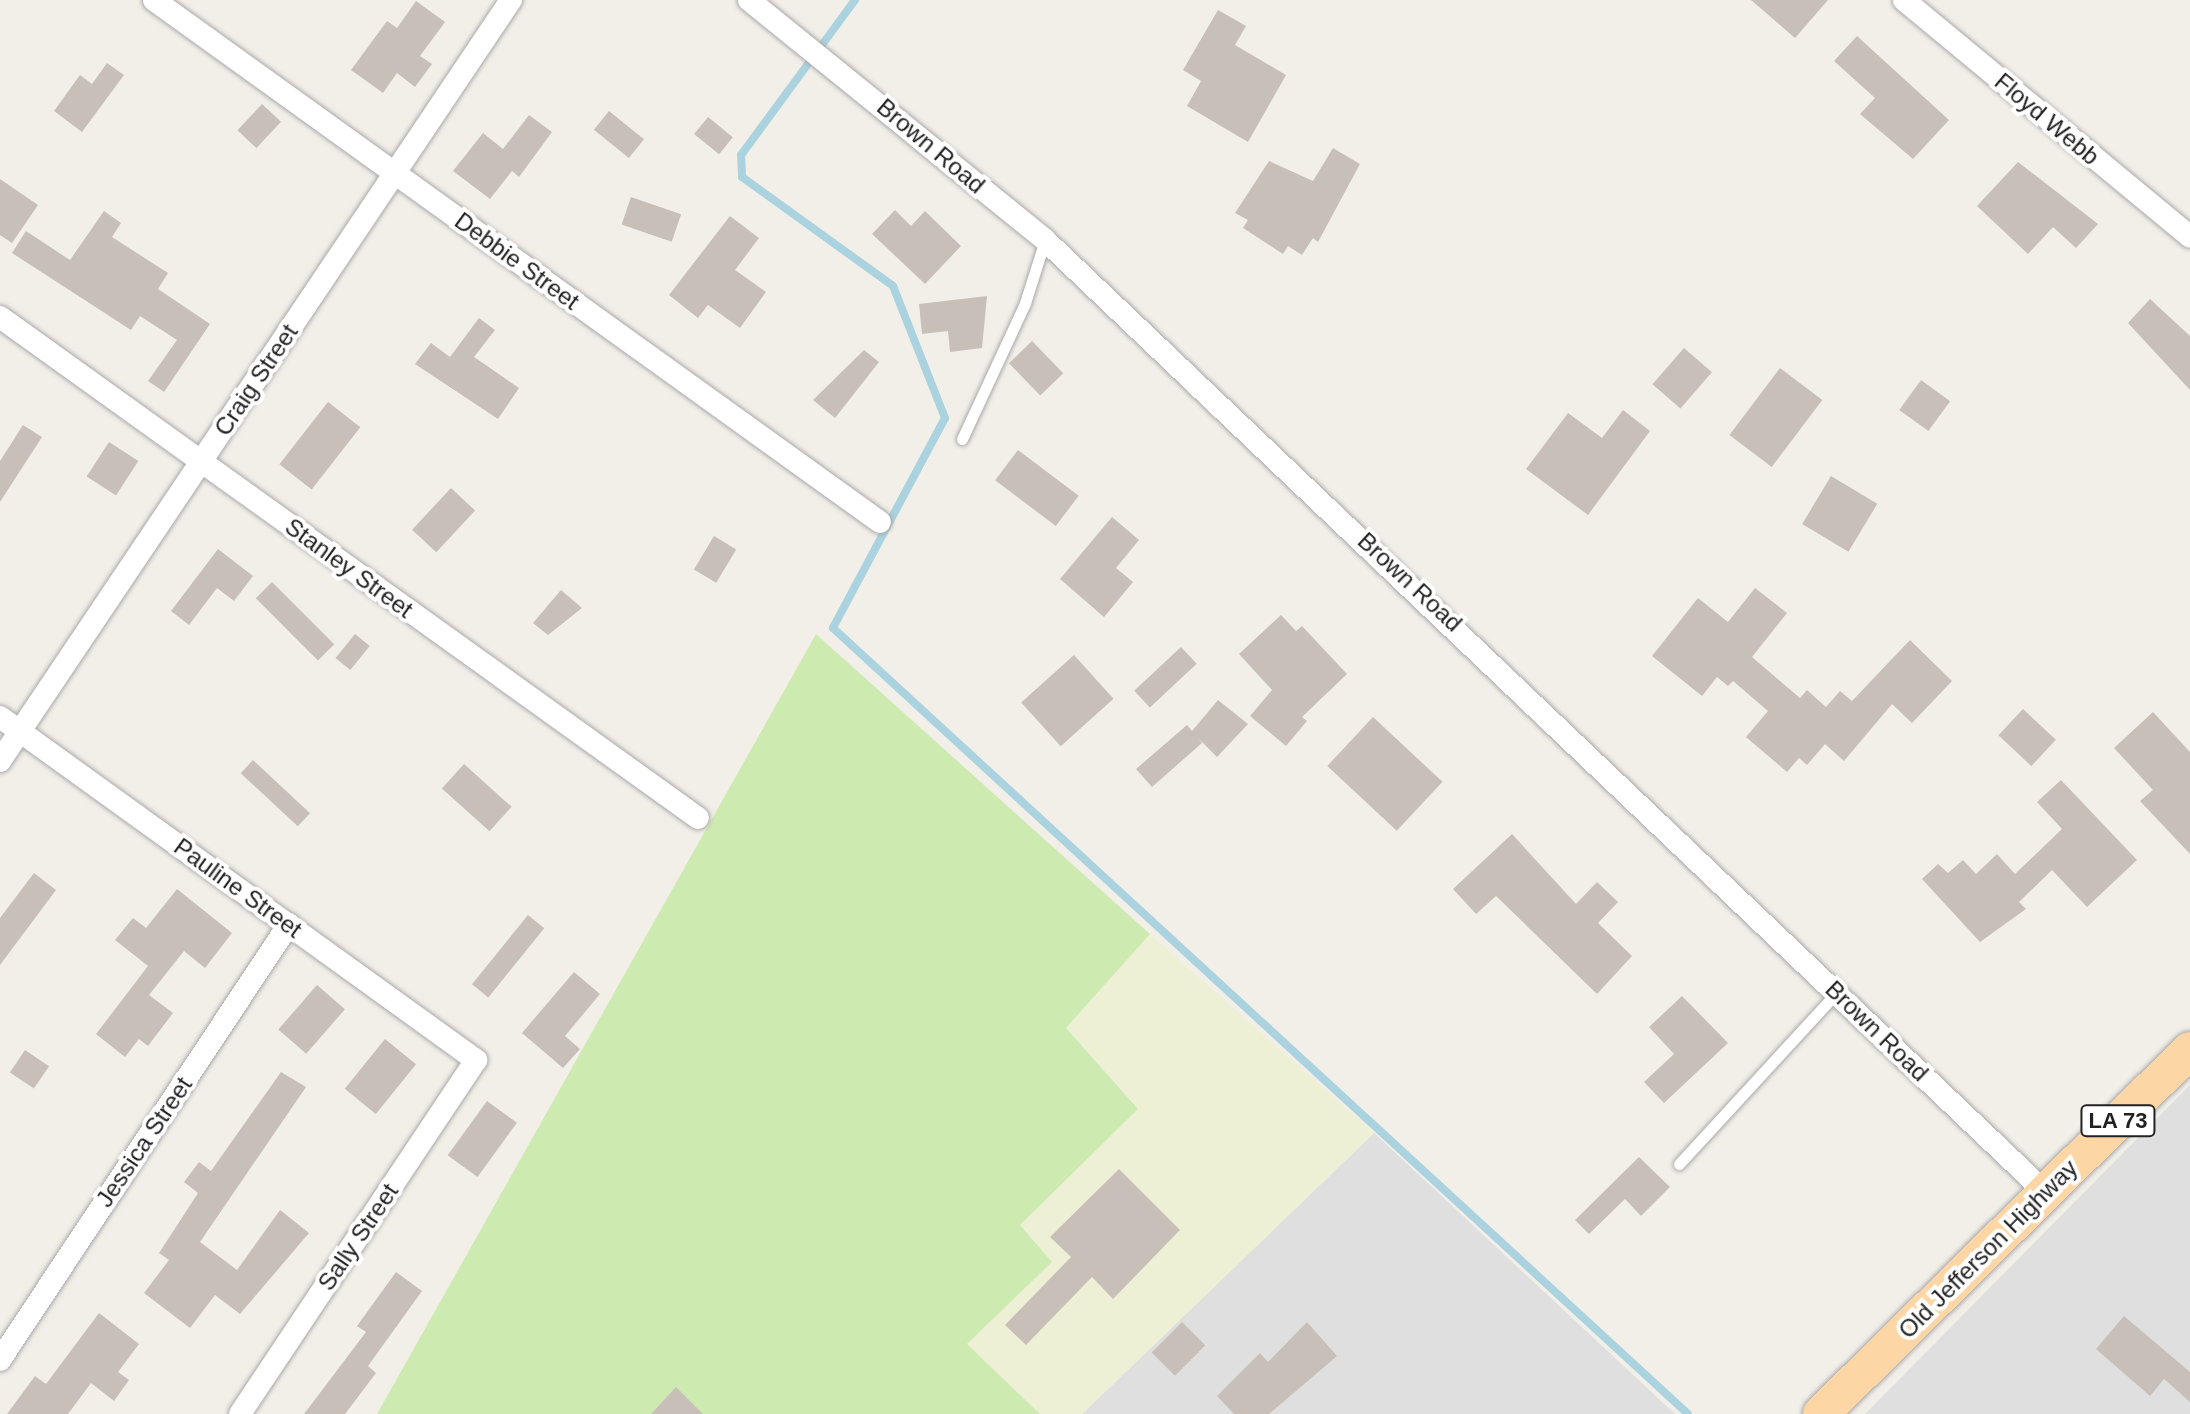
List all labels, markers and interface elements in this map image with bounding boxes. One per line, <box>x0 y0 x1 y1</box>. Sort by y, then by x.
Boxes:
street label: Floyd Webb <box>1989 67 2105 171</box>
street label: Brown Road <box>871 93 991 199</box>
street label: Debbie Street <box>449 206 585 316</box>
street label: Craig Street <box>208 319 304 441</box>
street label: Stanley Street <box>280 512 418 624</box>
street label: Brown Road <box>1352 526 1468 638</box>
street label: Pauline Street <box>169 832 307 944</box>
street label: Brown Road <box>1819 975 1935 1087</box>
street label: Jessica Street <box>90 1071 198 1213</box>
road number: LA 73 <box>2080 1103 2156 1139</box>
street label: Old Jefferson Highway <box>1893 1154 2083 1344</box>
street label: Sally Street <box>312 1178 404 1296</box>

